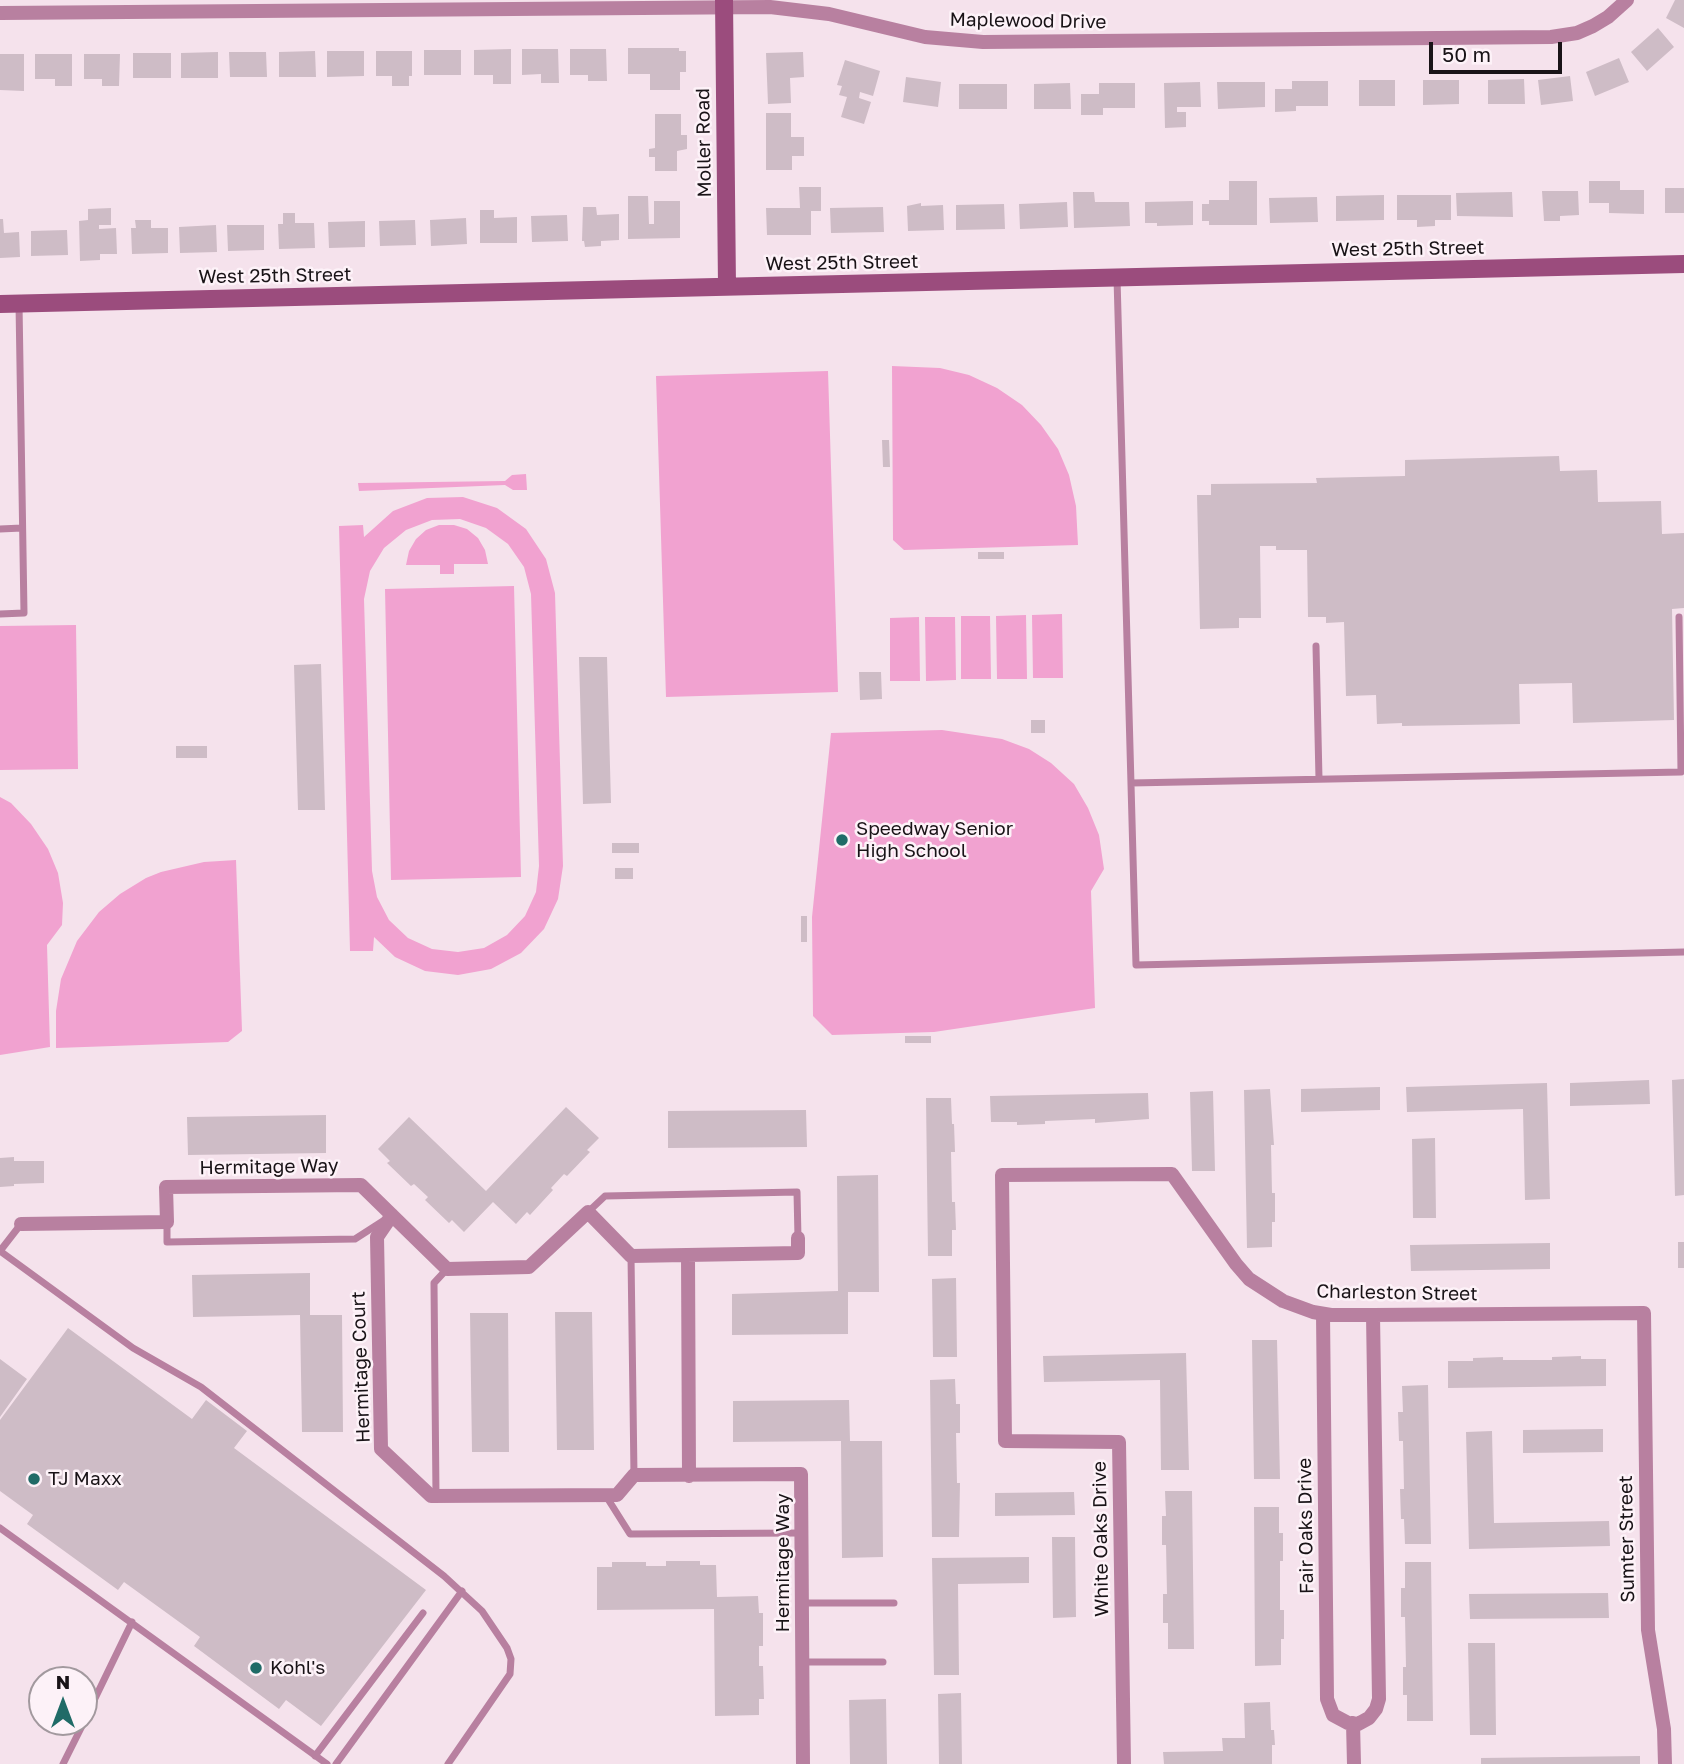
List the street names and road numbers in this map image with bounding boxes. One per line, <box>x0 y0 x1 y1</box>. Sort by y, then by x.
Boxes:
street label: Maplewood Drive <box>949 8 1107 34</box>
street label: Moller Road <box>692 88 716 198</box>
street label: West 25th Street <box>1331 236 1485 262</box>
street label: West 25th Street <box>765 250 919 276</box>
street label: West 25th Street <box>198 263 352 289</box>
street label: Hermitage Way <box>199 1154 339 1180</box>
street label: Charleston Street <box>1316 1280 1478 1306</box>
street label: Hermitage Court <box>347 1291 375 1443</box>
street label: Fair Oaks Drive <box>1293 1458 1319 1594</box>
street label: White Oaks Drive <box>1088 1461 1114 1617</box>
street label: Sumter Street <box>1614 1475 1640 1603</box>
street label: Hermitage Way <box>772 1493 794 1633</box>

